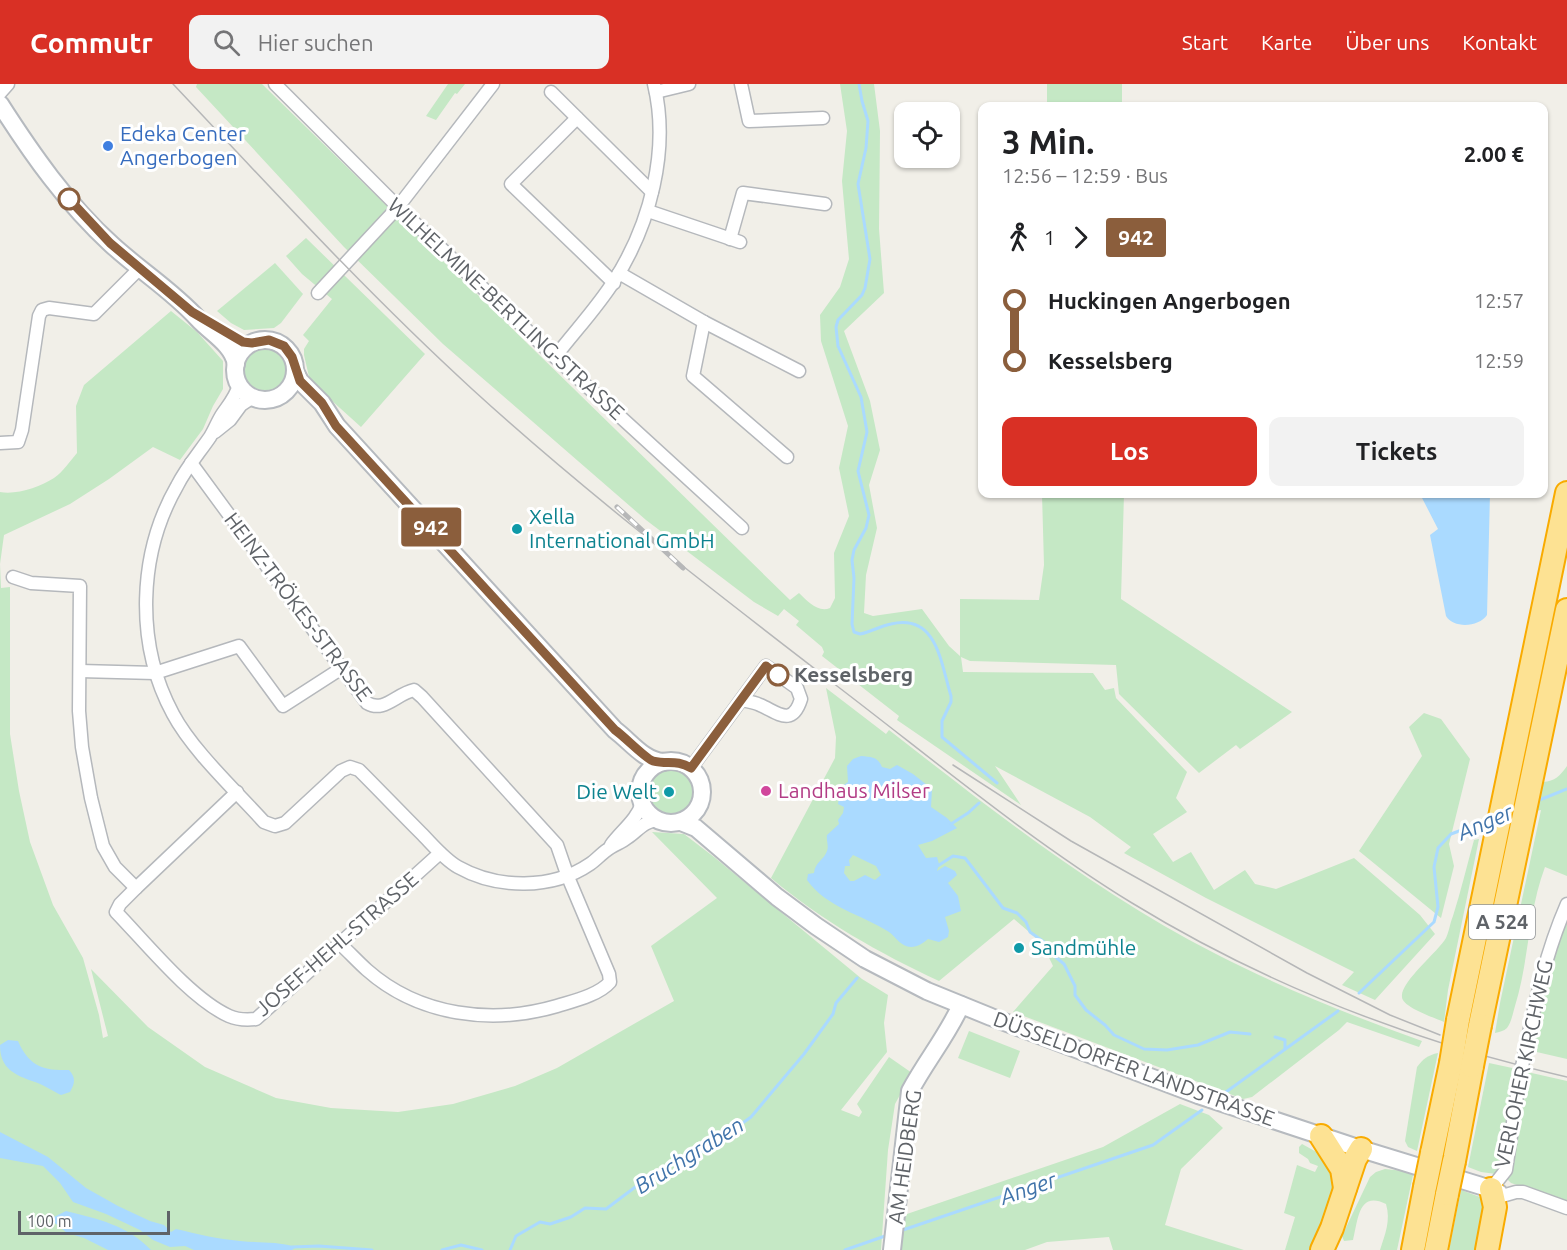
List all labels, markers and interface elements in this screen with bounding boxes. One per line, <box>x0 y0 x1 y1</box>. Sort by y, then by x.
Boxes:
search box <box>189 15 609 69</box>
icon: search <box>210 26 243 59</box>
text: Commutr <box>30 27 153 58</box>
text: Hier suchen <box>258 30 374 55</box>
text: Start <box>1182 30 1228 54</box>
text: Karte <box>1261 30 1312 54</box>
text: Über uns <box>1345 30 1429 54</box>
text: Kontakt <box>1462 30 1537 54</box>
map controls <box>894 102 960 168</box>
button: locate <box>894 102 960 168</box>
place label: Edeka Center Angerbogen <box>120 121 246 169</box>
text: 3 Min. <box>1002 123 1094 160</box>
marker: Edeka Center Angerbogen <box>101 139 115 153</box>
text: 2.00 € <box>1464 141 1524 166</box>
text: 12:56 – 12:59 · Bus <box>1002 164 1168 187</box>
unlabelled marker <box>58 188 80 210</box>
street label: WILHELMINE-BERTLING-STRASSE <box>384 192 630 424</box>
icon: walk <box>1002 221 1035 254</box>
icon: forward <box>1064 221 1097 254</box>
text: 942 <box>1118 225 1154 249</box>
text: 1 <box>1044 226 1055 249</box>
text: Huckingen Angerbogen <box>1048 288 1291 313</box>
text: 12:57 <box>1474 289 1524 312</box>
text: Kesselsberg <box>1048 348 1173 373</box>
text: 12:59 <box>1474 349 1524 372</box>
button: Los <box>1002 417 1257 486</box>
button: Tickets <box>1269 417 1524 486</box>
place label: Xella International GmbH <box>529 504 715 552</box>
street label: HEINZ-TRÖKES-STRASSE <box>220 507 378 705</box>
line badge: 942 <box>396 508 466 546</box>
text: 942 <box>413 515 449 539</box>
marker: Xella International GmbH <box>510 522 524 536</box>
place label: Kesselsberg <box>794 662 913 686</box>
marker: Kesselsberg <box>767 664 789 686</box>
place label: Landhaus Milser <box>778 778 930 802</box>
place label: Die Welt <box>576 779 657 803</box>
marker: Landhaus Milser <box>759 784 773 798</box>
marker: Die Welt <box>662 785 676 799</box>
water label: Anger <box>1452 799 1517 845</box>
street label: JOSEF-HEHL-STRASSE <box>250 866 422 1020</box>
road number: A 524 <box>1469 905 1535 939</box>
place label: Sandmühle <box>1031 935 1136 959</box>
marker: Sandmühle <box>1012 941 1026 955</box>
street label: VERLOHER KIRCHWEG <box>1489 957 1557 1170</box>
street label: DÜSSELDORFER LANDSTRASSE <box>990 1006 1278 1130</box>
street label: AM HEIDBERG <box>883 1088 925 1226</box>
water label: Bruchgraben <box>630 1111 748 1198</box>
water label: Anger <box>995 1166 1060 1209</box>
scale bar <box>18 1208 170 1236</box>
text: 100 m <box>27 1212 72 1230</box>

